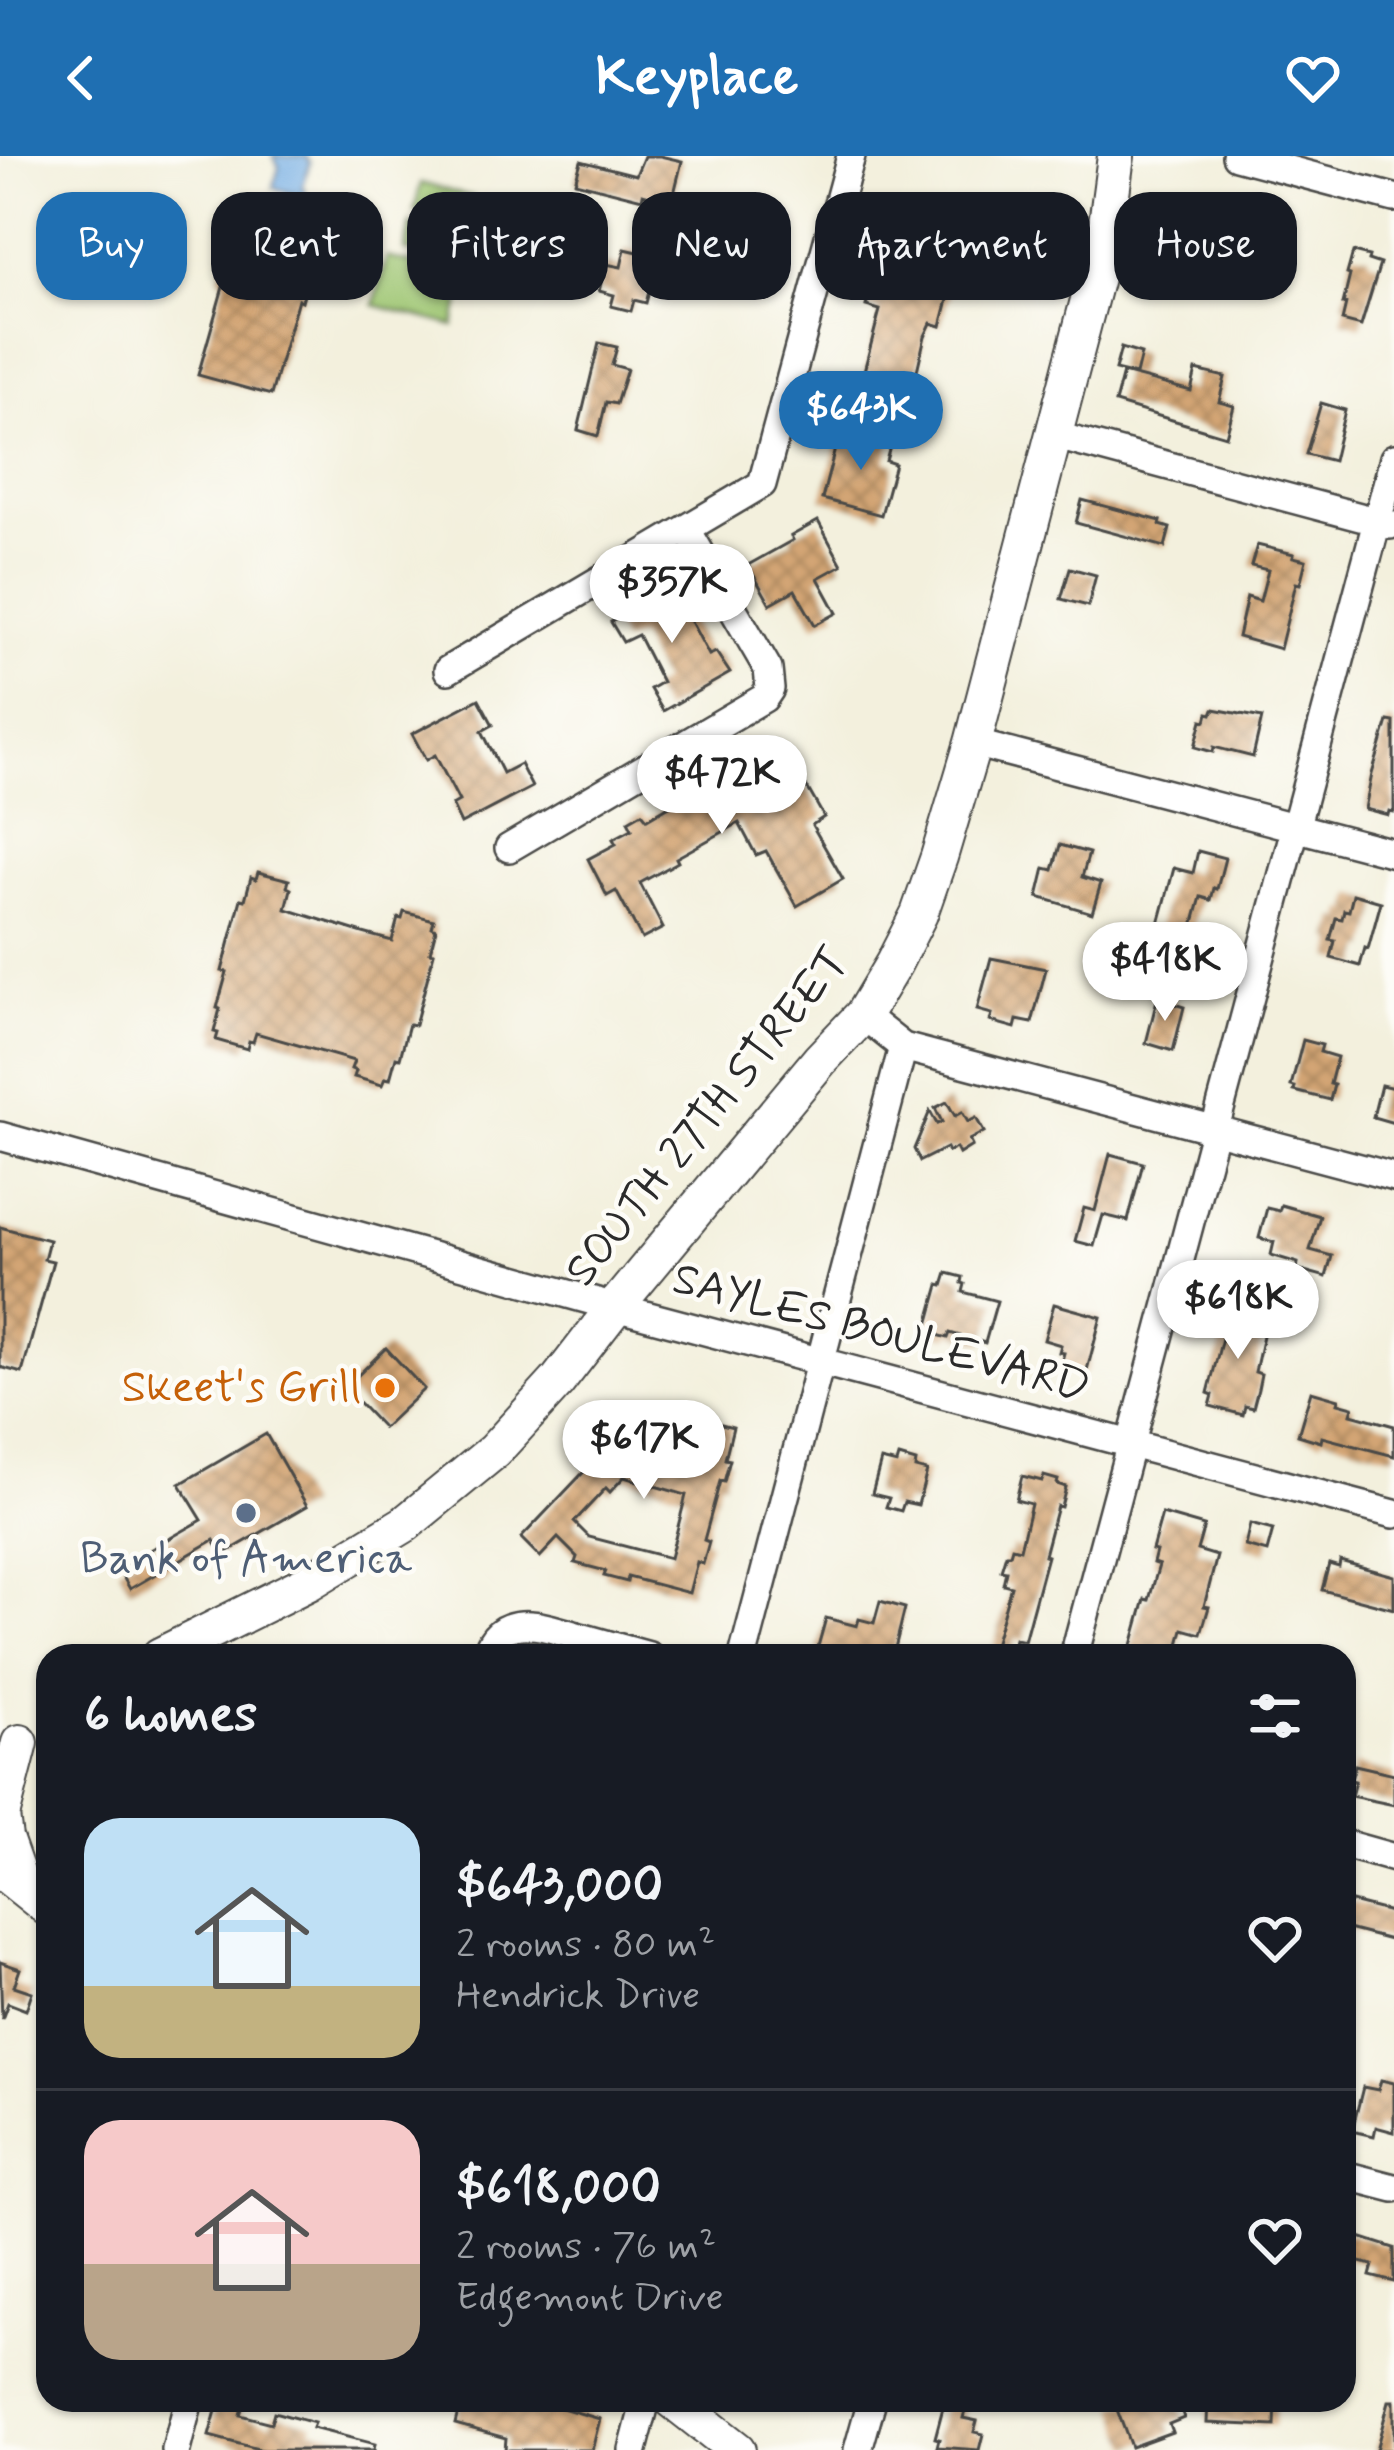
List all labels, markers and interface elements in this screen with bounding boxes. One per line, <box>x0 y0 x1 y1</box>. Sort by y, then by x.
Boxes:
text: Keyplace <box>596 43 798 114</box>
icon: back <box>48 45 114 111</box>
icon: heart <box>1280 45 1346 111</box>
chip: Buy <box>36 192 187 300</box>
chip: Rent <box>211 192 383 300</box>
chip: Filters <box>407 192 608 300</box>
chip: New <box>632 192 791 300</box>
chip: Apartment <box>815 192 1090 300</box>
chip: House <box>1114 192 1297 300</box>
pin: $643K <box>777 371 945 473</box>
text: $643K <box>806 384 916 435</box>
pin: $357K <box>588 544 756 646</box>
text: $357K <box>617 557 727 608</box>
pin: $472K <box>638 735 806 837</box>
text: $472K <box>664 748 780 799</box>
pin: $418K <box>1081 922 1249 1024</box>
street label: SOUTH 27TH STREET <box>553 935 863 1299</box>
text: $418K <box>1110 935 1221 986</box>
street label: SAYLES BOULEVARD <box>666 1250 1096 1418</box>
pin: $618K <box>1154 1260 1322 1362</box>
text: $618K <box>1184 1273 1292 1324</box>
place label: Skeet's Grill <box>122 1359 361 1418</box>
marker: Skeet's Grill <box>372 1375 398 1401</box>
pin: $617K <box>560 1400 728 1502</box>
text: $617K <box>590 1413 698 1464</box>
marker: Bank of America <box>233 1500 259 1526</box>
place label: Bank of America <box>80 1530 413 1589</box>
text: 6 homes <box>84 1683 257 1749</box>
icon: filters <box>1242 1683 1308 1749</box>
text: $643,000 <box>456 1854 663 1920</box>
icon: home <box>180 1866 324 2010</box>
icon: heart <box>1242 1905 1308 1971</box>
text: 2 rooms · 80 m² <box>456 1920 715 1971</box>
text: Hendrick Drive <box>456 1971 700 2022</box>
text: $618,000 <box>456 2156 661 2222</box>
icon: home <box>180 2168 324 2312</box>
icon: heart <box>1242 2207 1308 2273</box>
text: 2 rooms · 76 m² <box>456 2222 716 2273</box>
text: Edgemont Drive <box>456 2273 724 2324</box>

